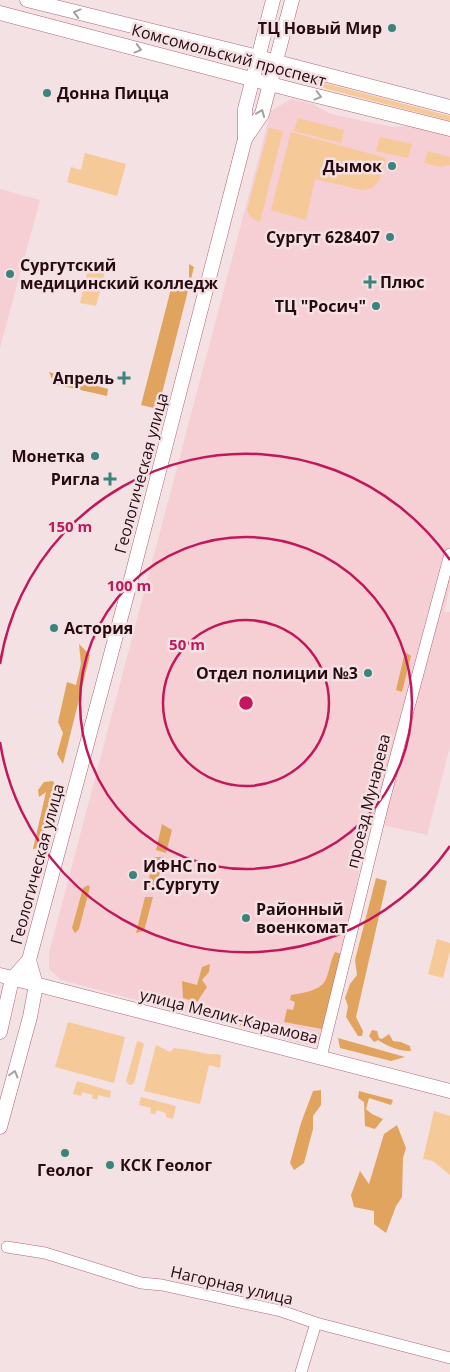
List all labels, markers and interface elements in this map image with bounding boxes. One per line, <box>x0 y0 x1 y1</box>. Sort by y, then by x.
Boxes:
one-way arrow <box>73 8 82 19</box>
place label: ТЦ Новый Мир <box>258 17 382 39</box>
street label: Комсомольский проспект <box>129 18 329 92</box>
marker: ТЦ Новый Мир <box>386 22 398 34</box>
one-way arrow <box>133 44 141 54</box>
place label: Донна Пицца <box>57 82 169 104</box>
marker: Донна Пицца <box>41 87 53 99</box>
one-way arrow <box>313 90 322 101</box>
one-way arrow <box>255 109 266 118</box>
place label: Дымок <box>323 155 382 177</box>
marker: Дымок <box>386 160 398 172</box>
place label: Сургут 628407 <box>266 226 380 248</box>
marker: Сургут 628407 <box>384 231 396 243</box>
place label: Сургутский медицинский колледж <box>20 254 218 294</box>
marker: Сургутский медицинский колледж <box>4 268 16 280</box>
place label: Плюс <box>380 271 425 293</box>
marker: Плюс <box>364 276 376 288</box>
place label: ТЦ "Росич" <box>275 295 366 317</box>
marker: ТЦ "Росич" <box>370 300 382 312</box>
place label: Апрель <box>53 367 114 389</box>
marker: Апрель <box>118 372 130 384</box>
street label: Геологическая улица <box>109 390 173 556</box>
place label: Монетка <box>12 445 85 467</box>
marker: Монетка <box>89 450 101 462</box>
place label: Ригла <box>51 468 100 490</box>
marker: Ригла <box>104 473 116 485</box>
text: 150 m <box>48 516 92 536</box>
text: 100 m <box>107 575 151 595</box>
place label: Астория <box>64 617 133 639</box>
marker: Астория <box>48 622 60 634</box>
text: 50 m <box>169 634 205 654</box>
place label: Отдел полиции №3 <box>196 662 358 684</box>
marker: Отдел полиции №3 <box>362 667 374 679</box>
centre of rings <box>237 694 255 712</box>
street label: проезд Мунарева <box>341 732 395 870</box>
street label: Геологическая улица <box>5 781 69 947</box>
place label: ИФНС по г.Сургуту <box>143 855 220 895</box>
marker: ИФНС по г.Сургуту <box>127 869 139 881</box>
place label: Районный военкомат <box>256 898 348 938</box>
marker: Районный военкомат <box>240 912 252 924</box>
street label: улица Мелик-Карамова <box>137 983 321 1049</box>
one-way arrow <box>8 1070 19 1079</box>
marker: Геолог <box>59 1147 71 1159</box>
place label: КСК Геолог <box>120 1154 212 1176</box>
place label: Геолог <box>37 1159 93 1181</box>
marker: КСК Геолог <box>104 1159 116 1171</box>
street label: Нагорная улица <box>168 1260 296 1310</box>

